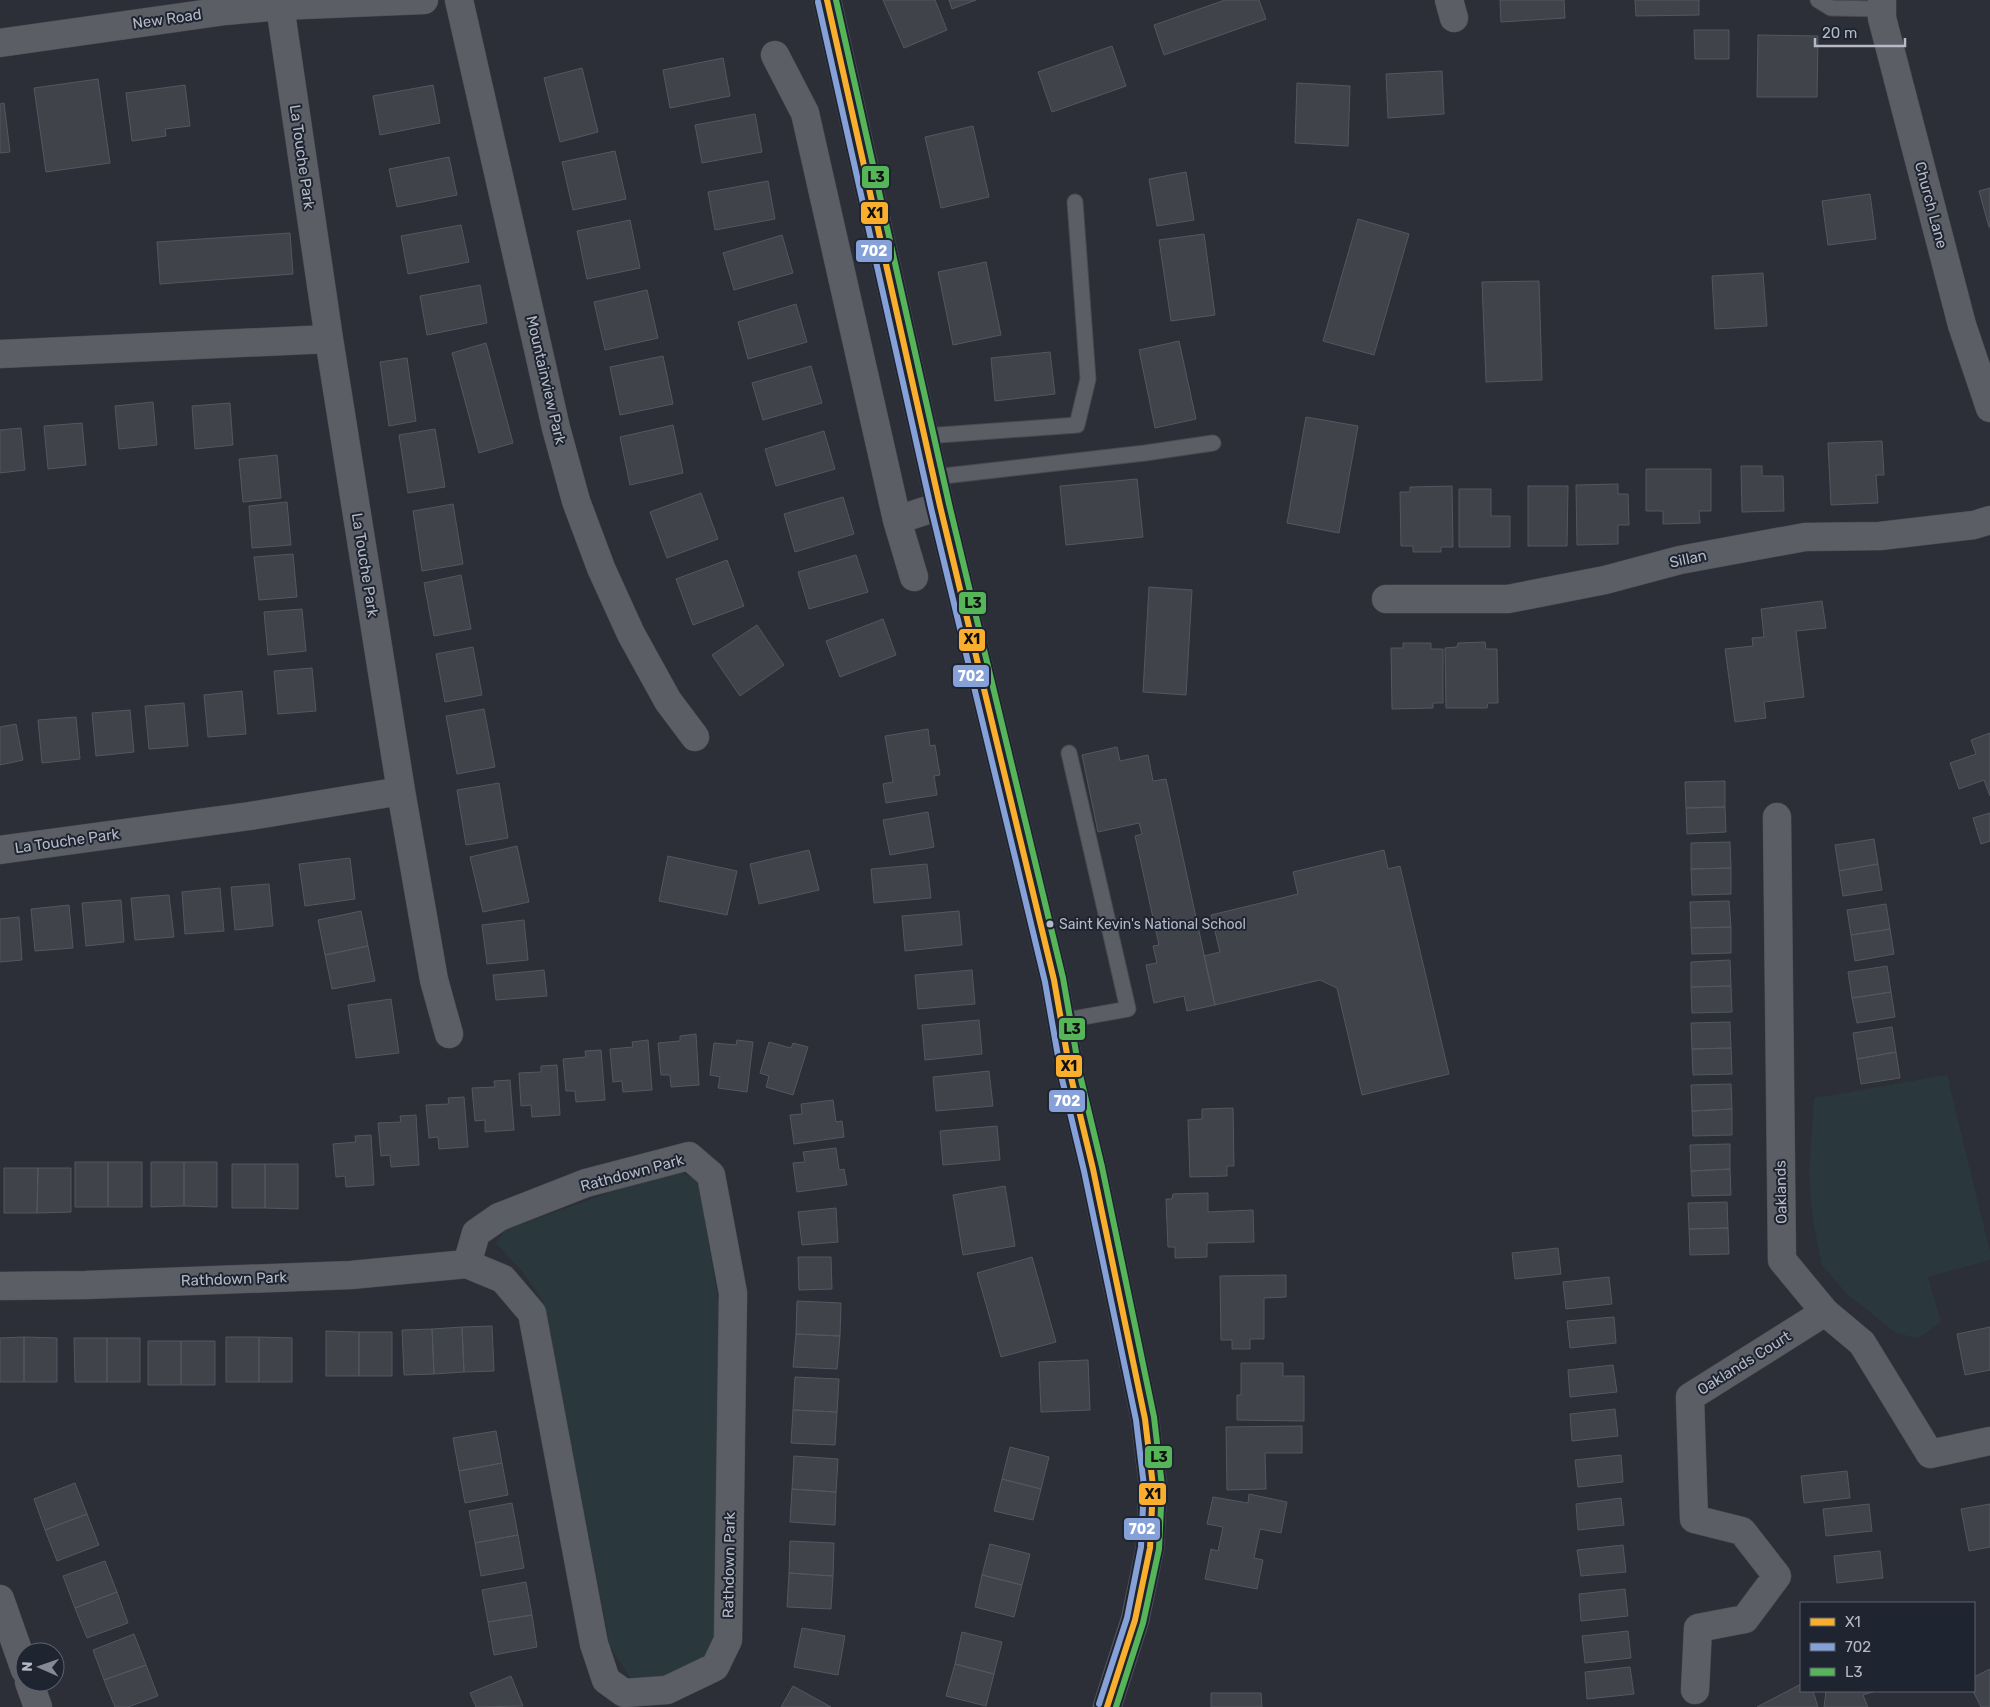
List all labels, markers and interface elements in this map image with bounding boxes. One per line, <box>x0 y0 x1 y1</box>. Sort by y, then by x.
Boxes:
street label: New Road <box>131 5 203 33</box>
scale bar <box>1815 15 1905 47</box>
text: 20 m <box>1822 24 1857 42</box>
street label: La Touche Park <box>286 103 318 211</box>
street label: Church Lane <box>1911 160 1951 250</box>
line badge: L3 <box>861 165 890 189</box>
text: L3 <box>867 169 885 186</box>
line badge: X1 <box>860 201 889 225</box>
text: X1 <box>867 205 883 222</box>
line badge: 702 <box>855 239 893 263</box>
text: 702 <box>861 243 887 260</box>
street label: Mountainview Park <box>522 314 570 447</box>
street label: La Touche Park <box>348 511 382 619</box>
street label: Sillan <box>1668 546 1708 572</box>
line badge: L3 <box>958 591 987 615</box>
text: L3 <box>964 595 982 612</box>
line badge: X1 <box>958 628 986 652</box>
text: X1 <box>964 631 980 648</box>
line badge: 702 <box>952 664 990 688</box>
text: 702 <box>958 668 984 685</box>
street label: La Touche Park <box>13 825 121 857</box>
place label: Saint Kevin's National School <box>1059 916 1246 933</box>
marker: Saint Kevin's National School <box>1045 919 1055 929</box>
line badge: L3 <box>1058 1017 1086 1041</box>
text: L3 <box>1063 1021 1081 1038</box>
line badge: X1 <box>1055 1054 1083 1078</box>
text: X1 <box>1061 1058 1077 1075</box>
line badge: 702 <box>1048 1089 1086 1113</box>
text: 702 <box>1054 1093 1080 1110</box>
street label: Rathdown Park <box>578 1150 686 1195</box>
street label: Oaklands <box>1771 1160 1791 1224</box>
street label: Rathdown Park <box>181 1268 288 1290</box>
street label: Oaklands Court <box>1694 1327 1794 1399</box>
line badge: L3 <box>1144 1445 1173 1469</box>
text: L3 <box>1150 1449 1168 1466</box>
line badge: X1 <box>1138 1482 1167 1506</box>
text: X1 <box>1145 1486 1161 1503</box>
street label: Rathdown Park <box>719 1511 739 1618</box>
line badge: 702 <box>1123 1517 1161 1541</box>
text: 702 <box>1129 1521 1155 1538</box>
legend <box>1800 1602 1975 1692</box>
text: X1 <box>1845 1613 1861 1631</box>
text: 702 <box>1845 1638 1871 1656</box>
north arrow <box>15 1642 65 1692</box>
text: N <box>19 1661 36 1672</box>
text: L3 <box>1845 1663 1862 1681</box>

